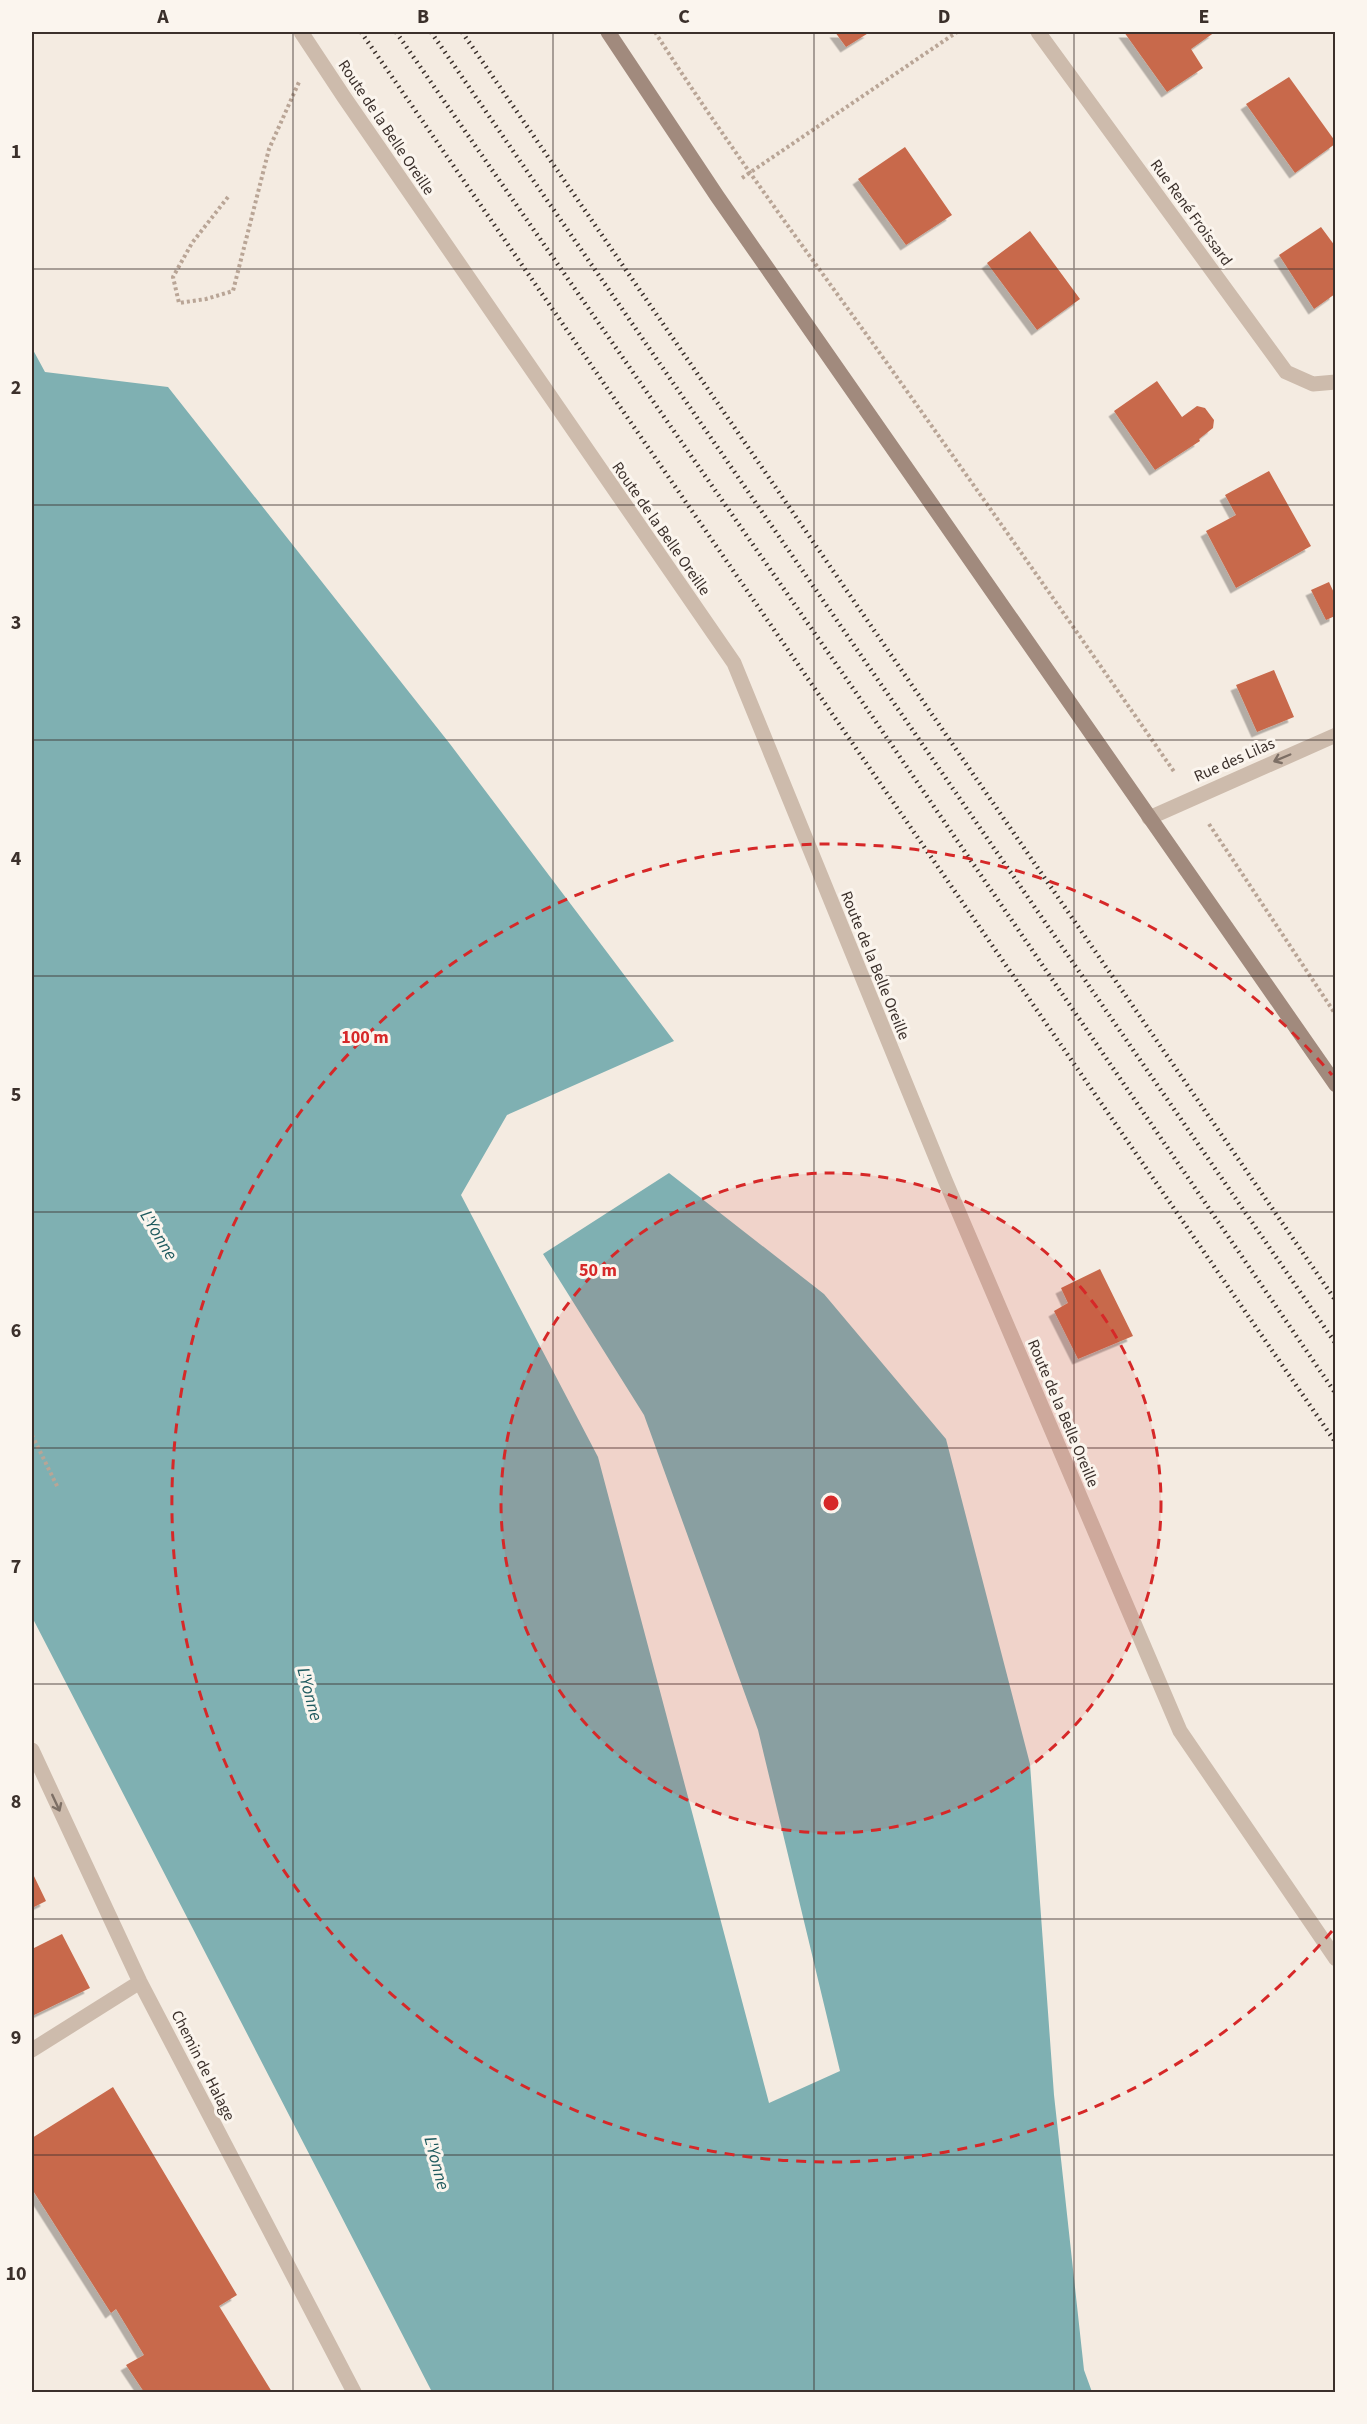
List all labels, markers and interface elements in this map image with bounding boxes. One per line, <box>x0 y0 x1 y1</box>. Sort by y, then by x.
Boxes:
text: A <box>156 3 169 31</box>
text: B <box>417 3 429 31</box>
text: C <box>678 3 690 31</box>
text: D <box>938 3 950 31</box>
text: E <box>1199 3 1209 31</box>
street label: Route de la Belle Oreille <box>333 56 440 200</box>
text: 1 <box>11 138 21 166</box>
street label: Rue René Froissard <box>1145 155 1237 270</box>
text: 2 <box>11 374 21 402</box>
street label: Route de la Belle Oreille <box>607 457 716 600</box>
text: 3 <box>11 609 21 637</box>
street label: Rue des Lilas <box>1191 732 1279 787</box>
one-way arrow <box>1273 753 1291 764</box>
text: 4 <box>11 845 22 873</box>
street label: Route de la Belle Oreille <box>835 888 915 1043</box>
text: 100 m <box>341 1025 389 1050</box>
text: 5 <box>11 1081 21 1109</box>
water label: L'Yonne <box>134 1205 184 1265</box>
text: 50 m <box>579 1258 617 1283</box>
text: 6 <box>11 1317 21 1345</box>
street label: Route de la Belle Oreille <box>1022 1336 1104 1491</box>
centre of rings <box>821 1493 841 1513</box>
text: 7 <box>11 1553 21 1581</box>
water label: L'Yonne <box>290 1665 329 1724</box>
text: 8 <box>11 1788 21 1816</box>
one-way arrow <box>51 1794 63 1812</box>
street label: Chemin de Halage <box>166 2006 240 2125</box>
text: 9 <box>11 2024 21 2052</box>
water label: L'Yonne <box>417 2134 456 2193</box>
text: 10 <box>5 2260 27 2288</box>

